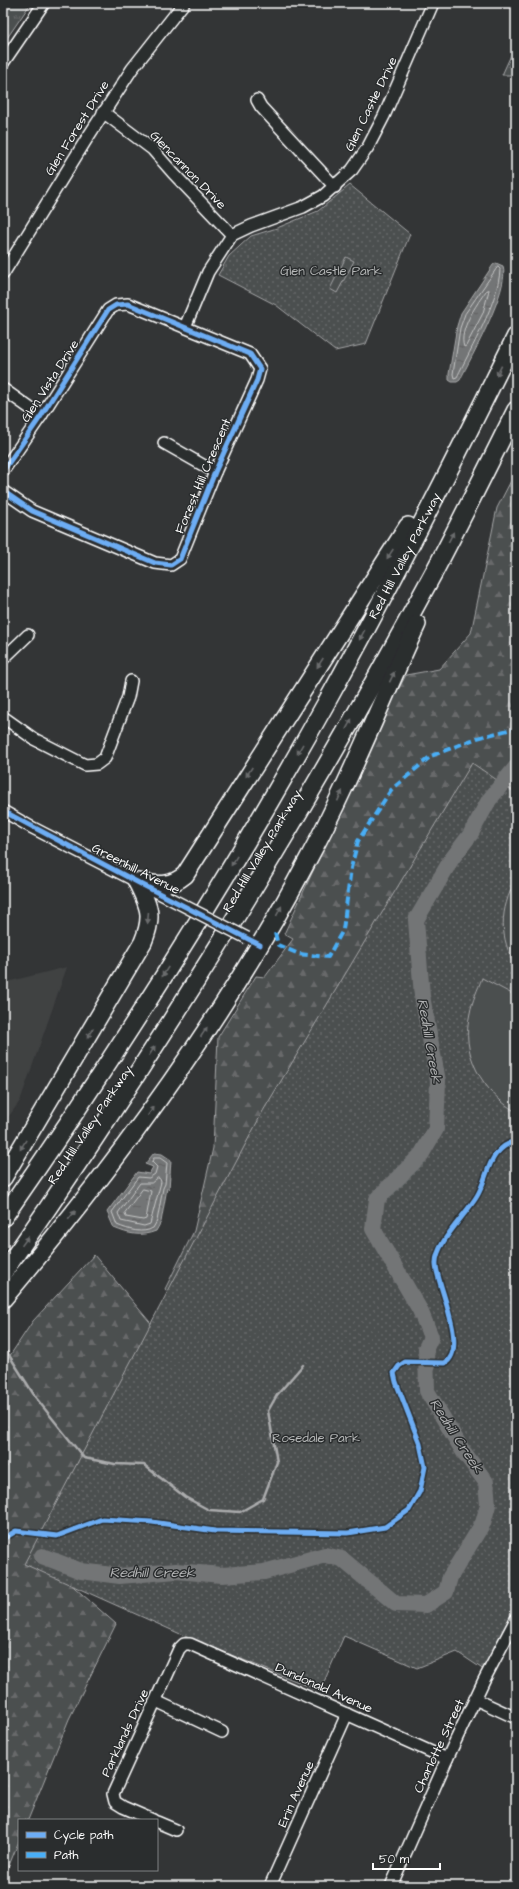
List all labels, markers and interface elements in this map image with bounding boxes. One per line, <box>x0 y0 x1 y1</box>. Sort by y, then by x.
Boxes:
street label: Glen Castle Drive <box>340 54 402 154</box>
street label: Glen Forest Drive <box>41 77 113 179</box>
street label: Glencannon Drive <box>146 127 230 213</box>
park label: Glen Castle Park <box>280 262 382 280</box>
street label: Glen Vista Drive <box>17 336 83 426</box>
one-way arrow <box>496 365 502 376</box>
street label: Forest Hill Crescent <box>171 415 236 536</box>
street label: Red Hill Valley Parkway <box>364 490 446 622</box>
one-way arrow <box>448 531 455 543</box>
one-way arrow <box>386 549 394 559</box>
one-way arrow <box>359 629 365 641</box>
one-way arrow <box>316 657 323 669</box>
one-way arrow <box>389 671 395 683</box>
one-way arrow <box>345 718 352 730</box>
one-way arrow <box>296 743 303 755</box>
one-way arrow <box>245 767 253 777</box>
street label: Red Hill Valley Parkway <box>218 786 307 916</box>
one-way arrow <box>337 790 343 802</box>
street label: Greenhill Avenue <box>89 839 183 899</box>
one-way arrow <box>230 855 237 867</box>
one-way arrow <box>276 905 283 917</box>
one-way arrow <box>145 912 152 924</box>
one-way arrow <box>162 966 169 978</box>
water label: Redhill Creek <box>412 997 446 1085</box>
one-way arrow <box>200 1026 207 1038</box>
one-way arrow <box>86 1027 93 1039</box>
one-way arrow <box>148 1046 155 1057</box>
street label: Red Hill Valley Parkway <box>43 1062 137 1189</box>
one-way arrow <box>147 1106 155 1117</box>
one-way arrow <box>19 1140 27 1150</box>
one-way arrow <box>68 1209 77 1220</box>
one-way arrow <box>21 1236 29 1246</box>
water label: Redhill Creek <box>424 1395 488 1477</box>
park label: Rosedale Park <box>272 1429 360 1447</box>
water label: Redhill Creek <box>109 1563 195 1583</box>
street label: Dundonald Avenue <box>272 1658 376 1718</box>
street label: Parklands Drive <box>97 1686 153 1780</box>
street label: Charlotte Street <box>409 1695 469 1796</box>
street label: Erin Avenue <box>273 1758 319 1830</box>
legend <box>18 1819 158 1871</box>
text: Cycle path <box>54 1827 113 1845</box>
scale bar <box>373 1845 440 1871</box>
text: Path <box>54 1847 79 1864</box>
text: 50 m <box>379 1851 410 1868</box>

